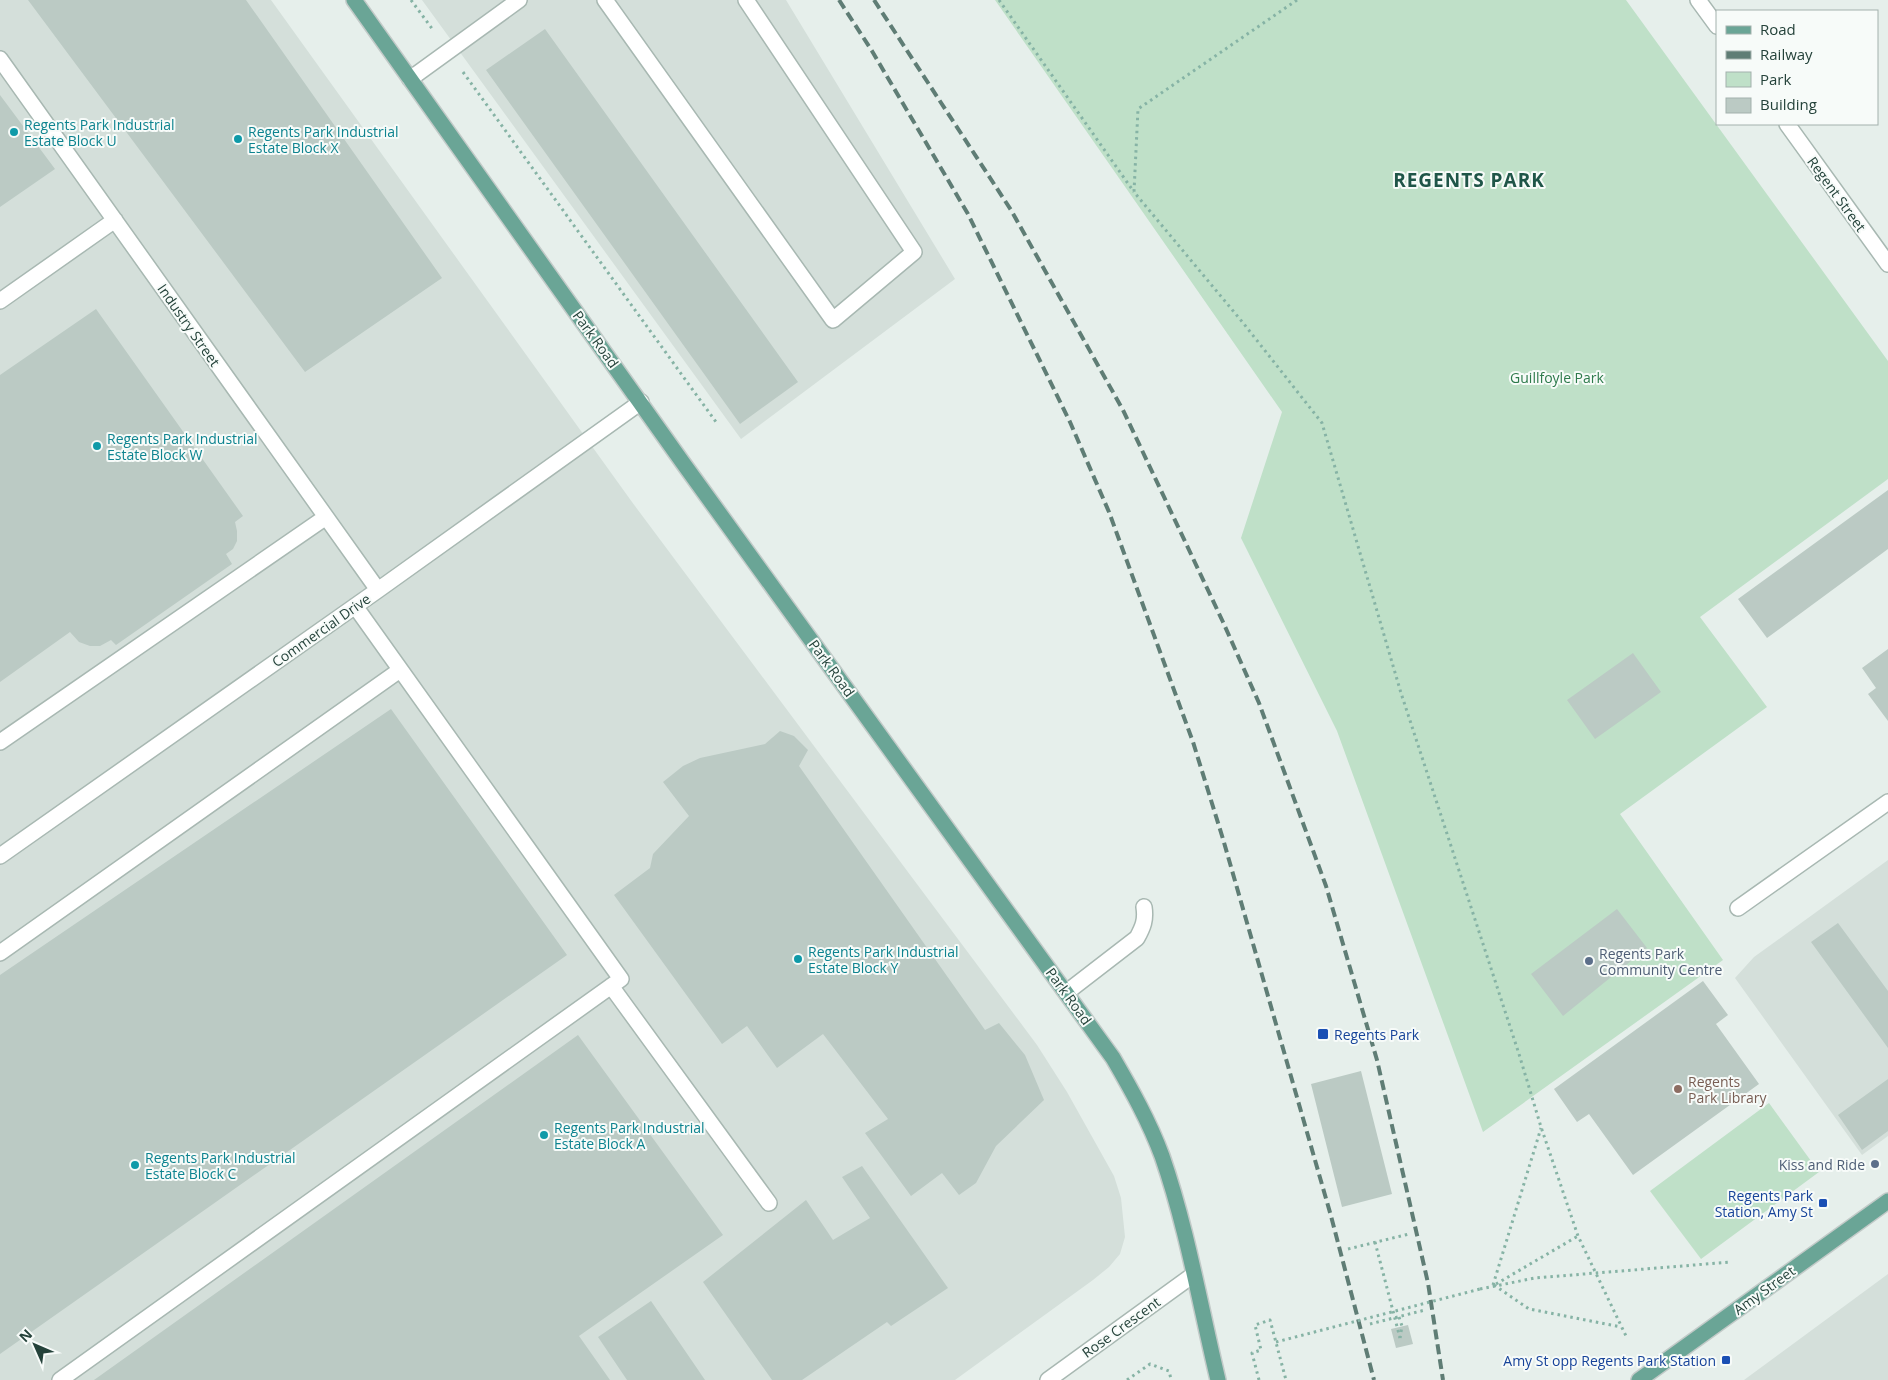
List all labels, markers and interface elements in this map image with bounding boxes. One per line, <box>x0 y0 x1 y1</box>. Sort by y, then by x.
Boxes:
legend <box>1716 10 1878 125</box>
text: Road <box>1760 19 1796 39</box>
text: Railway <box>1760 44 1813 64</box>
text: Park <box>1760 69 1791 89</box>
text: Building <box>1760 94 1817 114</box>
place label: Regents Park Industrial Estate Block U <box>24 115 175 150</box>
place label: Regents Park Industrial Estate Block X <box>248 122 399 157</box>
marker: Regents Park Industrial Estate Block U <box>8 126 20 138</box>
marker: Regents Park Industrial Estate Block X <box>232 133 244 145</box>
street label: Regent Street <box>1803 153 1871 235</box>
district label: REGENTS PARK <box>1393 167 1545 193</box>
street label: Industry Street <box>153 280 225 370</box>
street label: Park Road <box>569 307 623 371</box>
park label: Guillfoyle Park <box>1510 368 1605 387</box>
place label: Regents Park Industrial Estate Block W <box>107 429 258 464</box>
marker: Regents Park Industrial Estate Block W <box>91 440 103 452</box>
street label: Commercial Drive <box>268 589 374 671</box>
street label: Park Road <box>805 636 859 700</box>
place label: Regents Park Industrial Estate Block Y <box>808 942 959 977</box>
place label: Regents Park Community Centre <box>1599 944 1722 979</box>
marker: Regents Park Industrial Estate Block Y <box>792 953 804 965</box>
marker: Regents Park Community Centre <box>1583 955 1595 967</box>
street label: Park Road <box>1042 964 1096 1028</box>
place label: Regents Park <box>1334 1025 1420 1044</box>
marker: Regents Park <box>1316 1027 1330 1041</box>
place label: Regents Park Library <box>1688 1072 1768 1107</box>
marker: Regents Park Library <box>1672 1083 1684 1095</box>
place label: Regents Park Industrial Estate Block A <box>554 1118 705 1153</box>
marker: Regents Park Industrial Estate Block A <box>538 1129 550 1141</box>
place label: Regents Park Industrial Estate Block C <box>145 1148 296 1183</box>
place label: Kiss and Ride <box>1779 1155 1865 1174</box>
marker: Kiss and Ride <box>1869 1158 1881 1170</box>
marker: Regents Park Industrial Estate Block C <box>129 1159 141 1171</box>
place label: Regents Park Station, Amy St <box>1715 1186 1814 1221</box>
marker: Regents Park Station, Amy St <box>1817 1197 1829 1209</box>
street label: Amy Street <box>1729 1261 1799 1319</box>
street label: Rose Crescent <box>1078 1292 1164 1362</box>
north arrow <box>10 1320 60 1370</box>
text: N <box>15 1325 36 1346</box>
place label: Amy St opp Regents Park Station <box>1503 1351 1716 1370</box>
marker: Amy St opp Regents Park Station <box>1720 1354 1732 1366</box>

